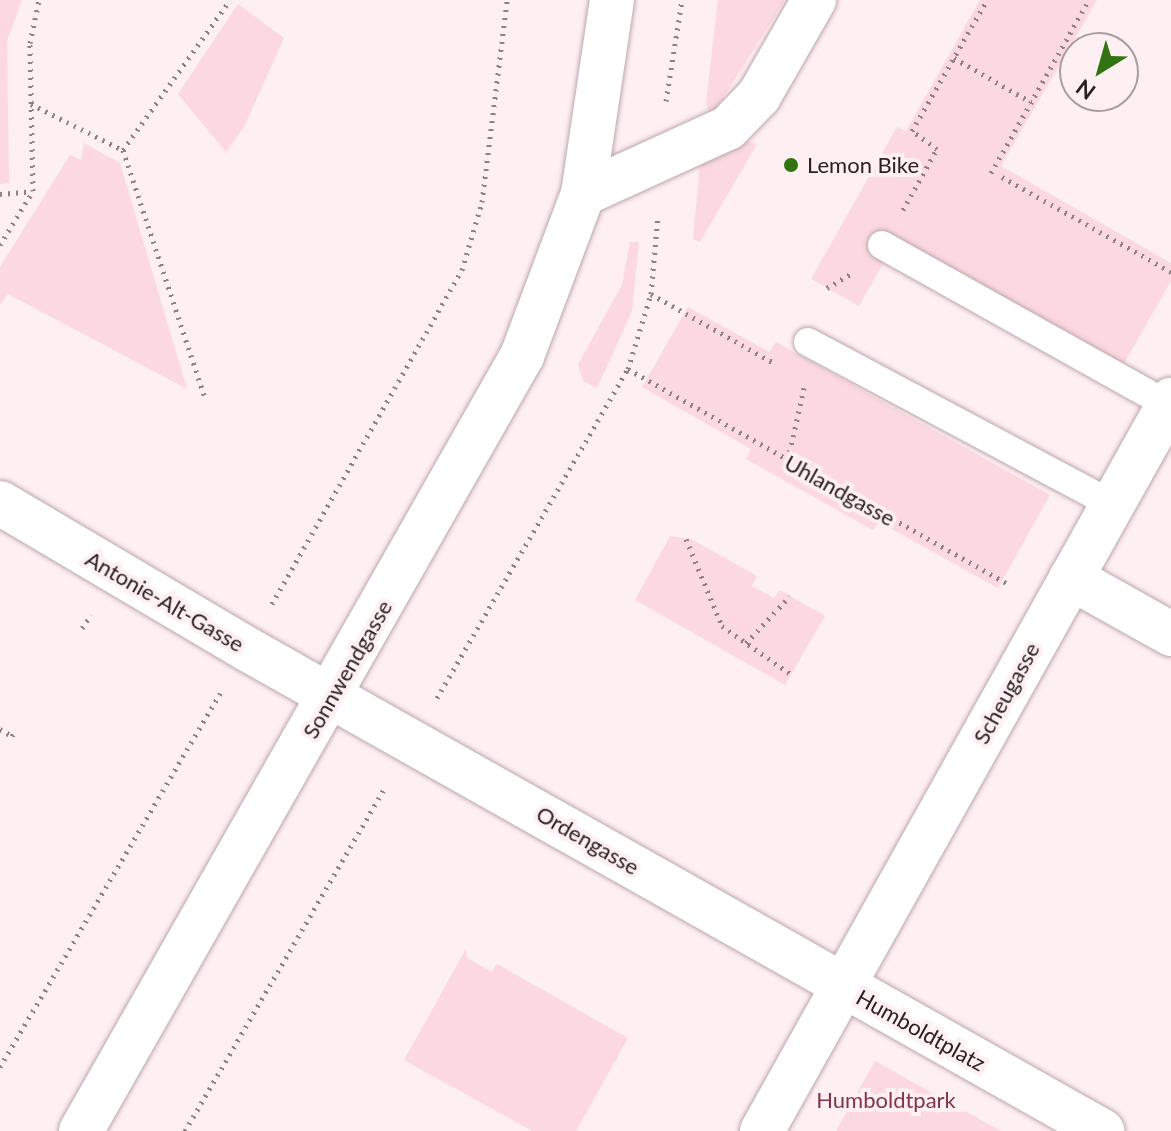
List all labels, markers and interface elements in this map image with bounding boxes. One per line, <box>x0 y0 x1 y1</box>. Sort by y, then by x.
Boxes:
north arrow <box>1059 32 1139 112</box>
text: N <box>1071 74 1100 106</box>
place label: Lemon Bike <box>807 152 919 178</box>
marker: Lemon Bike <box>782 156 800 174</box>
street label: Uhlandgasse <box>780 449 900 531</box>
street label: Antonie-Alt-Gasse <box>81 545 249 657</box>
street label: Sonnwendgasse <box>297 595 397 743</box>
street label: Scheugasse <box>967 638 1045 748</box>
street label: Ordengasse <box>532 800 644 880</box>
street label: Humboldtplatz <box>852 984 990 1076</box>
park label: Humboldtpark <box>816 1087 956 1113</box>

